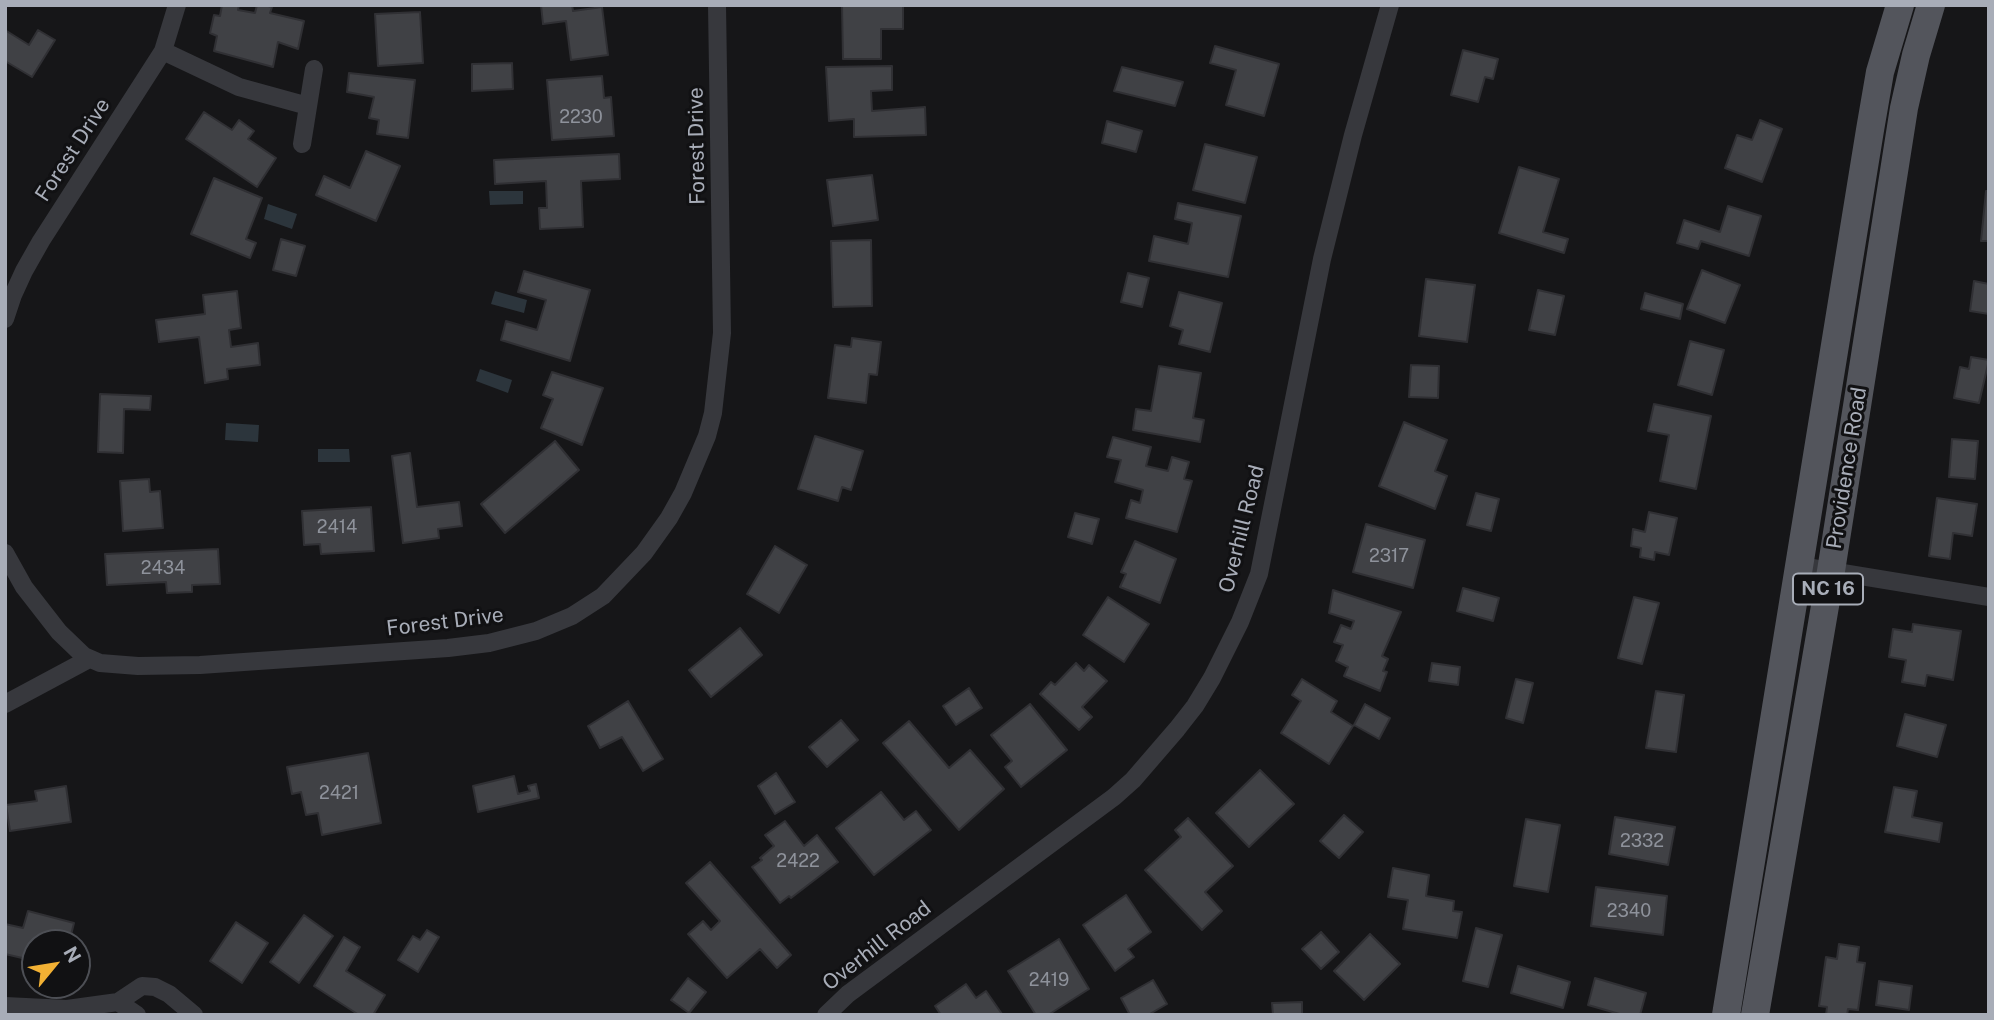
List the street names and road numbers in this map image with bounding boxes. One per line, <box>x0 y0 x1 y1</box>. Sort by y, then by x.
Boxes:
street label: Forest Drive <box>683 87 711 205</box>
street label: Forest Drive <box>30 94 116 206</box>
street label: Providence Road <box>1822 385 1872 551</box>
street label: Overhill Road <box>1214 463 1270 595</box>
road number: NC 16 <box>1793 574 1863 604</box>
street label: Forest Drive <box>385 602 505 642</box>
street label: Overhill Road <box>818 896 936 996</box>

